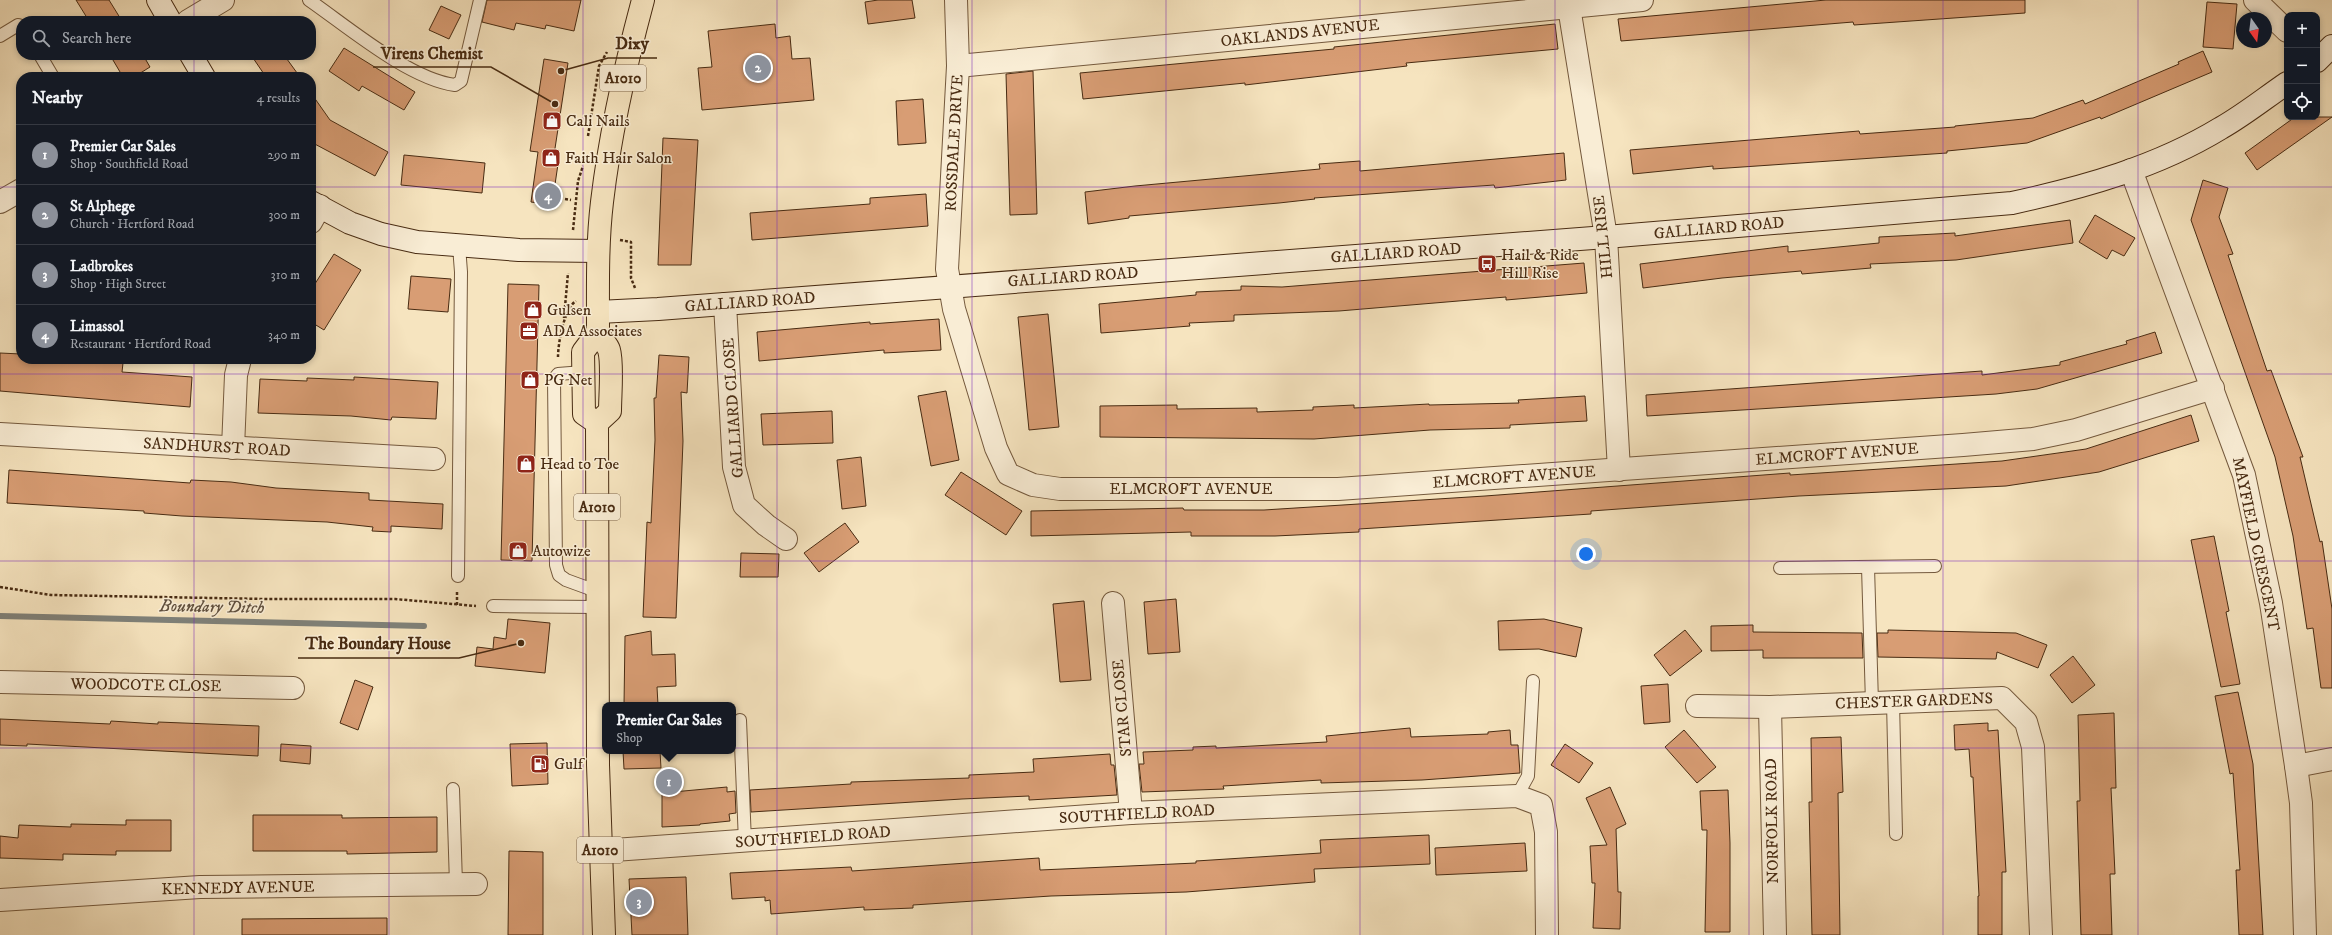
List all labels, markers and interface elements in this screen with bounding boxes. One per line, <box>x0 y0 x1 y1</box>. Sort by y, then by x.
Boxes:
north arrow <box>2236 12 2272 48</box>
map controls <box>2284 12 2320 120</box>
button: + <box>2284 12 2320 48</box>
street label: OAKLANDS AVENUE <box>1220 15 1380 51</box>
search box <box>16 16 316 60</box>
icon: search <box>30 27 52 49</box>
text: Search here <box>62 29 131 48</box>
callout: Dixy <box>608 29 657 58</box>
text: Dixy <box>615 33 650 55</box>
callout: Virens Chemist <box>373 38 491 67</box>
text: Virens Chemist <box>380 43 484 65</box>
button: − <box>2284 48 2320 84</box>
pin: 2 <box>745 53 771 83</box>
road number: A1010 <box>600 65 646 91</box>
street label: ROSSDALE DRIVE <box>940 74 968 212</box>
button: locate <box>2284 84 2320 120</box>
text: Nearby <box>32 87 82 109</box>
text: 4 results <box>257 90 300 106</box>
shop icon: Cali Nails <box>541 110 563 132</box>
place label: Cali Nails <box>566 111 630 131</box>
text: Premier Car Sales <box>70 137 176 156</box>
text: 1 <box>43 147 47 163</box>
text: 290 m <box>268 147 300 163</box>
shop icon: Faith Hair Salon <box>540 147 562 169</box>
place label: Faith Hair Salon <box>565 148 673 168</box>
text: Shop · Southfield Road <box>70 156 188 172</box>
pin: 4 <box>535 181 561 211</box>
street label: HILL RISE <box>1589 194 1617 280</box>
text: St Alphege <box>70 197 135 216</box>
text: 2 <box>42 207 48 223</box>
text: 300 m <box>269 207 300 223</box>
street label: GALLIARD ROAD <box>1653 212 1785 244</box>
text: Church · Hertford Road <box>70 216 194 232</box>
street label: GALLIARD ROAD <box>1330 238 1462 268</box>
place label: Hail & Ride Hill Rise <box>1501 245 1579 283</box>
bus stop icon: Hail & Ride Hill Rise <box>1476 253 1498 275</box>
text: Ladbrokes <box>70 257 133 276</box>
street label: GALLIARD ROAD <box>1007 262 1139 292</box>
text: 3 <box>43 267 47 283</box>
text: 310 m <box>271 267 300 283</box>
text: Shop · High Street <box>70 276 166 292</box>
street label: GALLIARD ROAD <box>684 287 816 317</box>
shop icon: Gulsen <box>522 299 544 321</box>
place label: Gulsen <box>547 300 592 320</box>
text: Limassol <box>70 317 124 336</box>
office icon: ADA Associates <box>518 320 540 342</box>
place label: ADA Associates <box>543 321 642 341</box>
text: 4 <box>41 327 49 343</box>
text: 340 m <box>268 327 300 343</box>
text: Restaurant · Hertford Road <box>70 336 211 352</box>
street label: GALLIARD CLOSE <box>718 337 748 479</box>
shop icon: PG Net <box>519 369 541 391</box>
place label: PG Net <box>544 370 592 390</box>
street label: SANDHURST ROAD <box>143 433 291 461</box>
street label: ELMCROFT AVENUE <box>1755 438 1919 470</box>
shop icon: Head to Toe <box>515 453 537 475</box>
place label: Head to Toe <box>540 454 620 474</box>
street label: MAYFIELD CRESCENT <box>2228 455 2284 633</box>
street label: ELMCROFT AVENUE <box>1432 461 1596 493</box>
street label: ELMCROFT AVENUE <box>1109 479 1273 499</box>
road number: A1010 <box>574 494 620 520</box>
shop icon: Autowize <box>507 540 529 562</box>
place label: Autowize <box>532 541 591 561</box>
your location <box>1576 544 1596 564</box>
water label: Boundary Ditch <box>158 595 265 619</box>
callout: The Boundary House <box>298 629 459 658</box>
text: The Boundary House <box>304 633 451 655</box>
street label: STAR CLOSE <box>1108 659 1136 757</box>
street label: WOODCOTE CLOSE <box>69 674 222 696</box>
street label: CHESTER GARDENS <box>1835 688 1993 714</box>
popup <box>602 702 736 754</box>
text: Premier Car Sales <box>616 711 722 730</box>
text: Shop <box>616 730 643 746</box>
fuel station icon: Gulf <box>529 753 551 775</box>
place label: Gulf <box>554 754 586 774</box>
street label: NORFOLK ROAD <box>1761 758 1783 884</box>
pin: 1 <box>656 767 682 797</box>
street label: SOUTHFIELD ROAD <box>1059 800 1216 828</box>
street label: SOUTHFIELD ROAD <box>734 822 892 852</box>
road number: A1010 <box>577 837 623 863</box>
street label: KENNEDY AVENUE <box>161 877 315 899</box>
pin: 3 <box>626 887 652 917</box>

